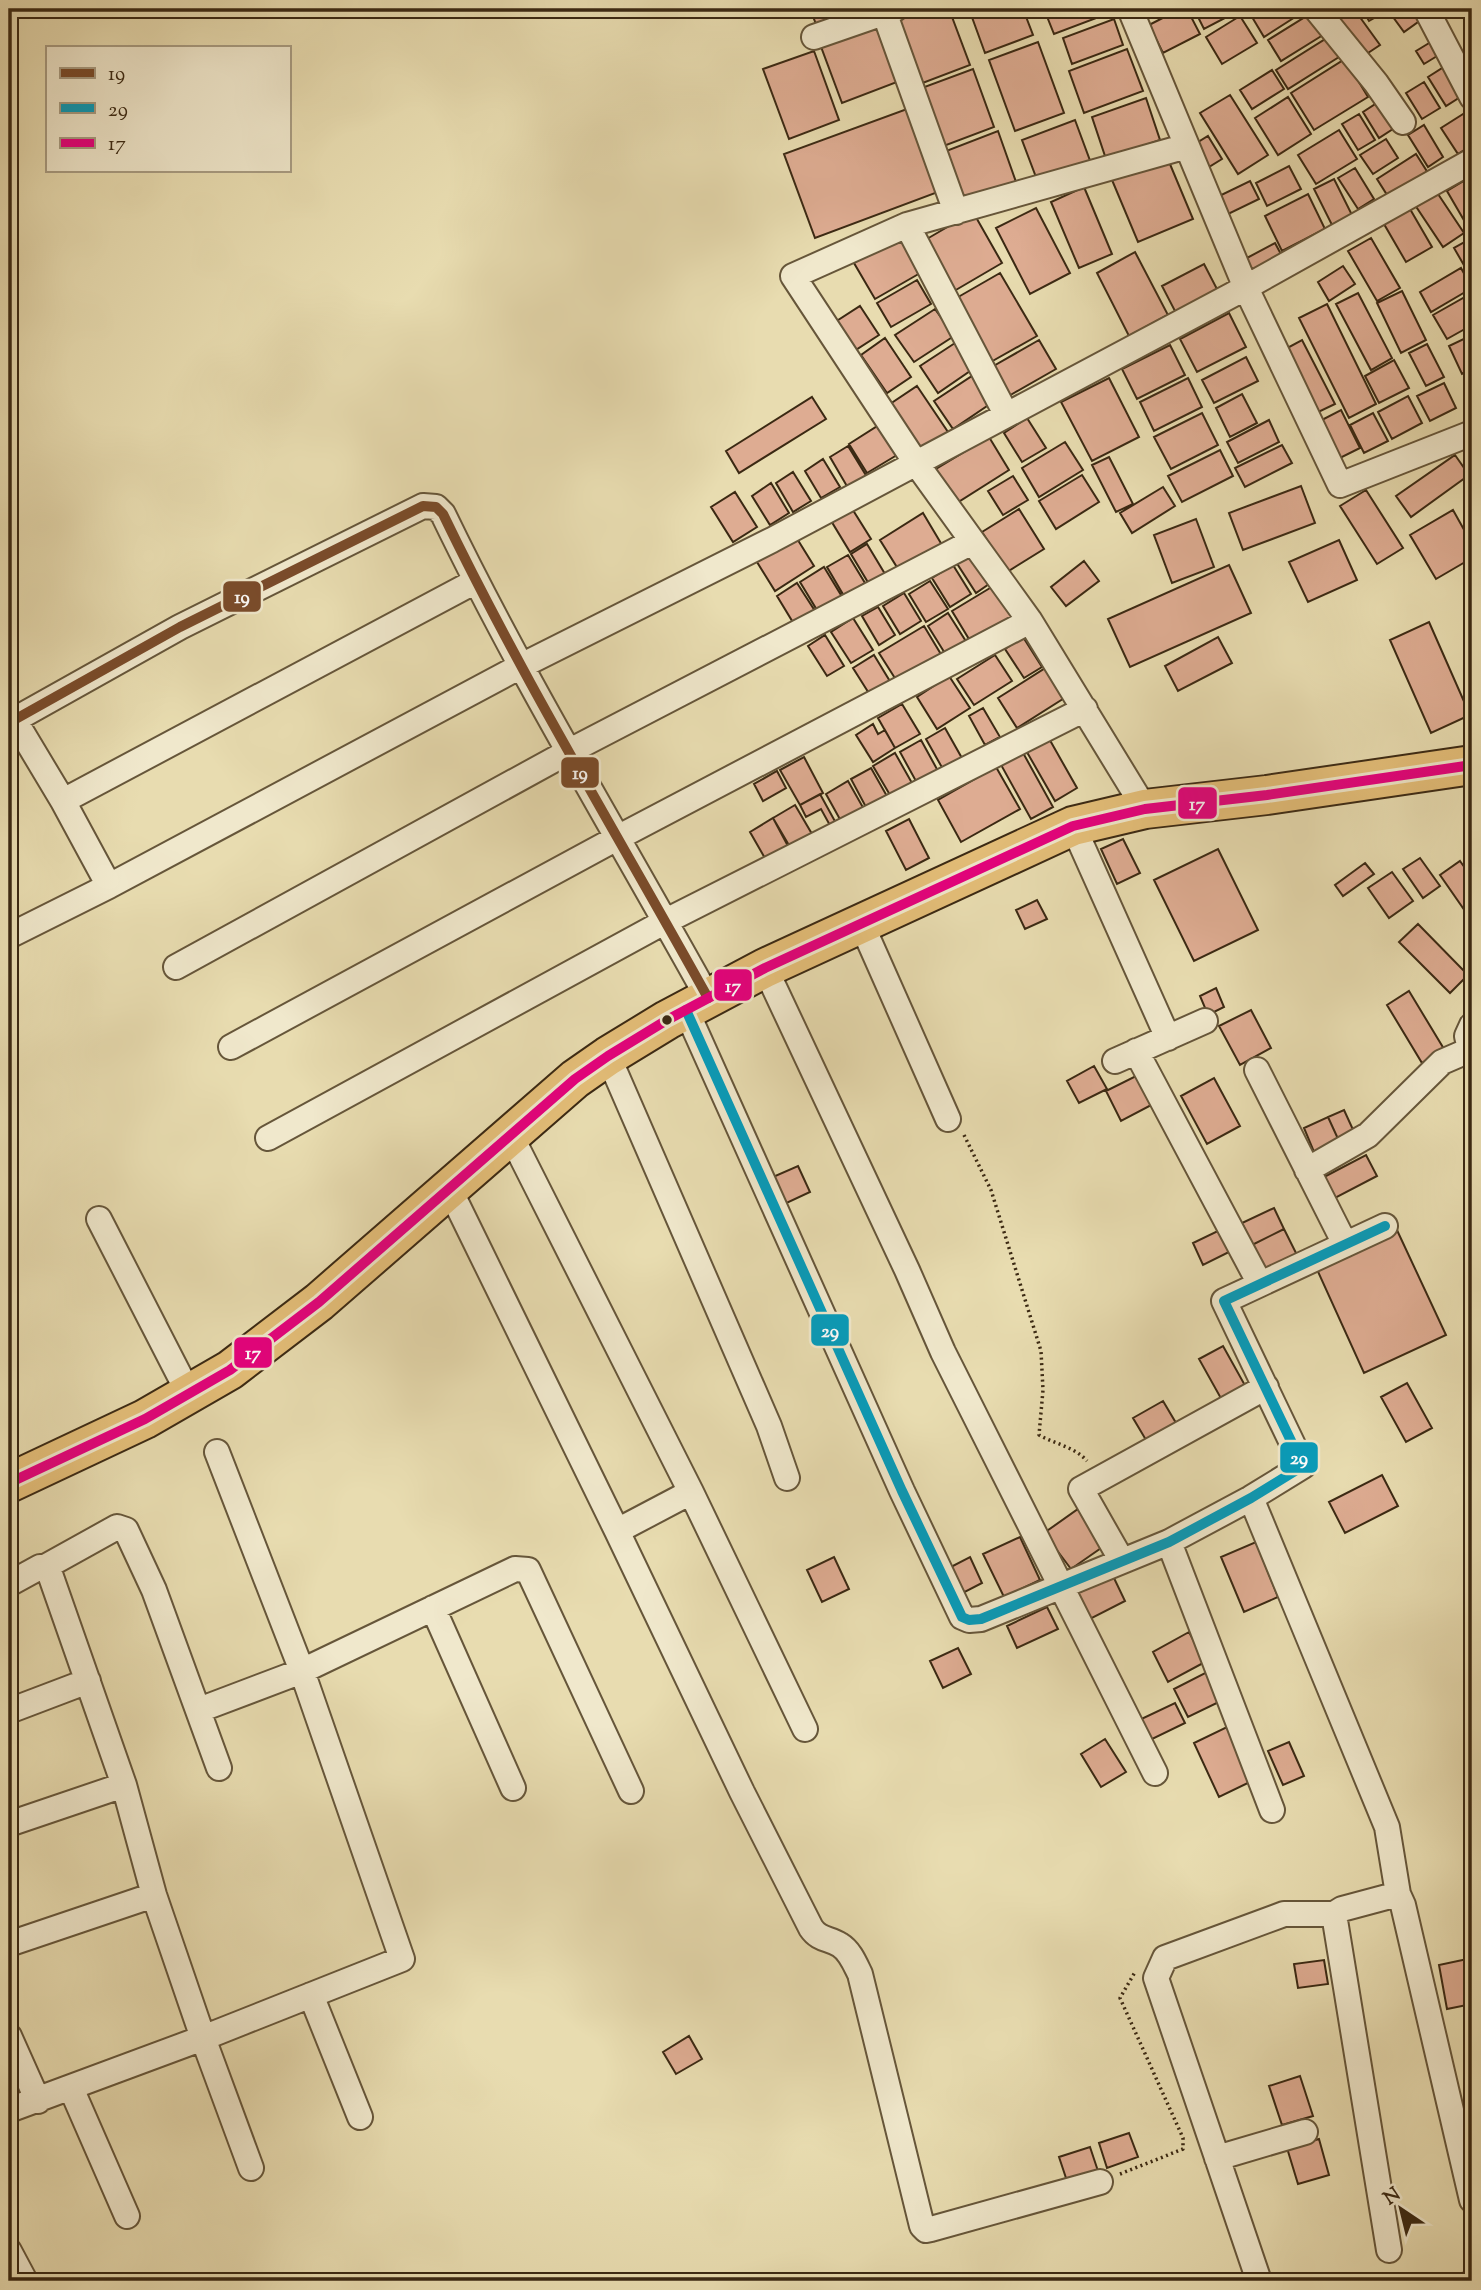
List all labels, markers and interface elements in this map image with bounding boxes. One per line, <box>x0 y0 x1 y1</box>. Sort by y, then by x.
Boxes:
legend <box>46 46 290 172</box>
text: 19 <box>108 60 125 90</box>
text: 29 <box>108 96 128 126</box>
text: 17 <box>108 130 126 160</box>
line badge: 19 <box>222 580 262 613</box>
text: 19 <box>234 585 250 612</box>
line badge: 19 <box>560 756 600 789</box>
text: 19 <box>572 761 588 788</box>
line badge: 17 <box>1177 786 1218 820</box>
text: 17 <box>1189 792 1205 819</box>
line badge: 17 <box>713 968 753 1002</box>
text: 17 <box>725 974 741 1001</box>
unlabelled marker <box>660 1013 674 1027</box>
line badge: 29 <box>810 1313 850 1347</box>
text: 29 <box>821 1319 839 1346</box>
line badge: 17 <box>233 1336 273 1369</box>
text: 17 <box>245 1341 261 1368</box>
line badge: 29 <box>1279 1441 1319 1474</box>
text: 29 <box>1290 1446 1308 1473</box>
north arrow <box>1366 2174 1436 2244</box>
text: N <box>1379 2182 1407 2213</box>

